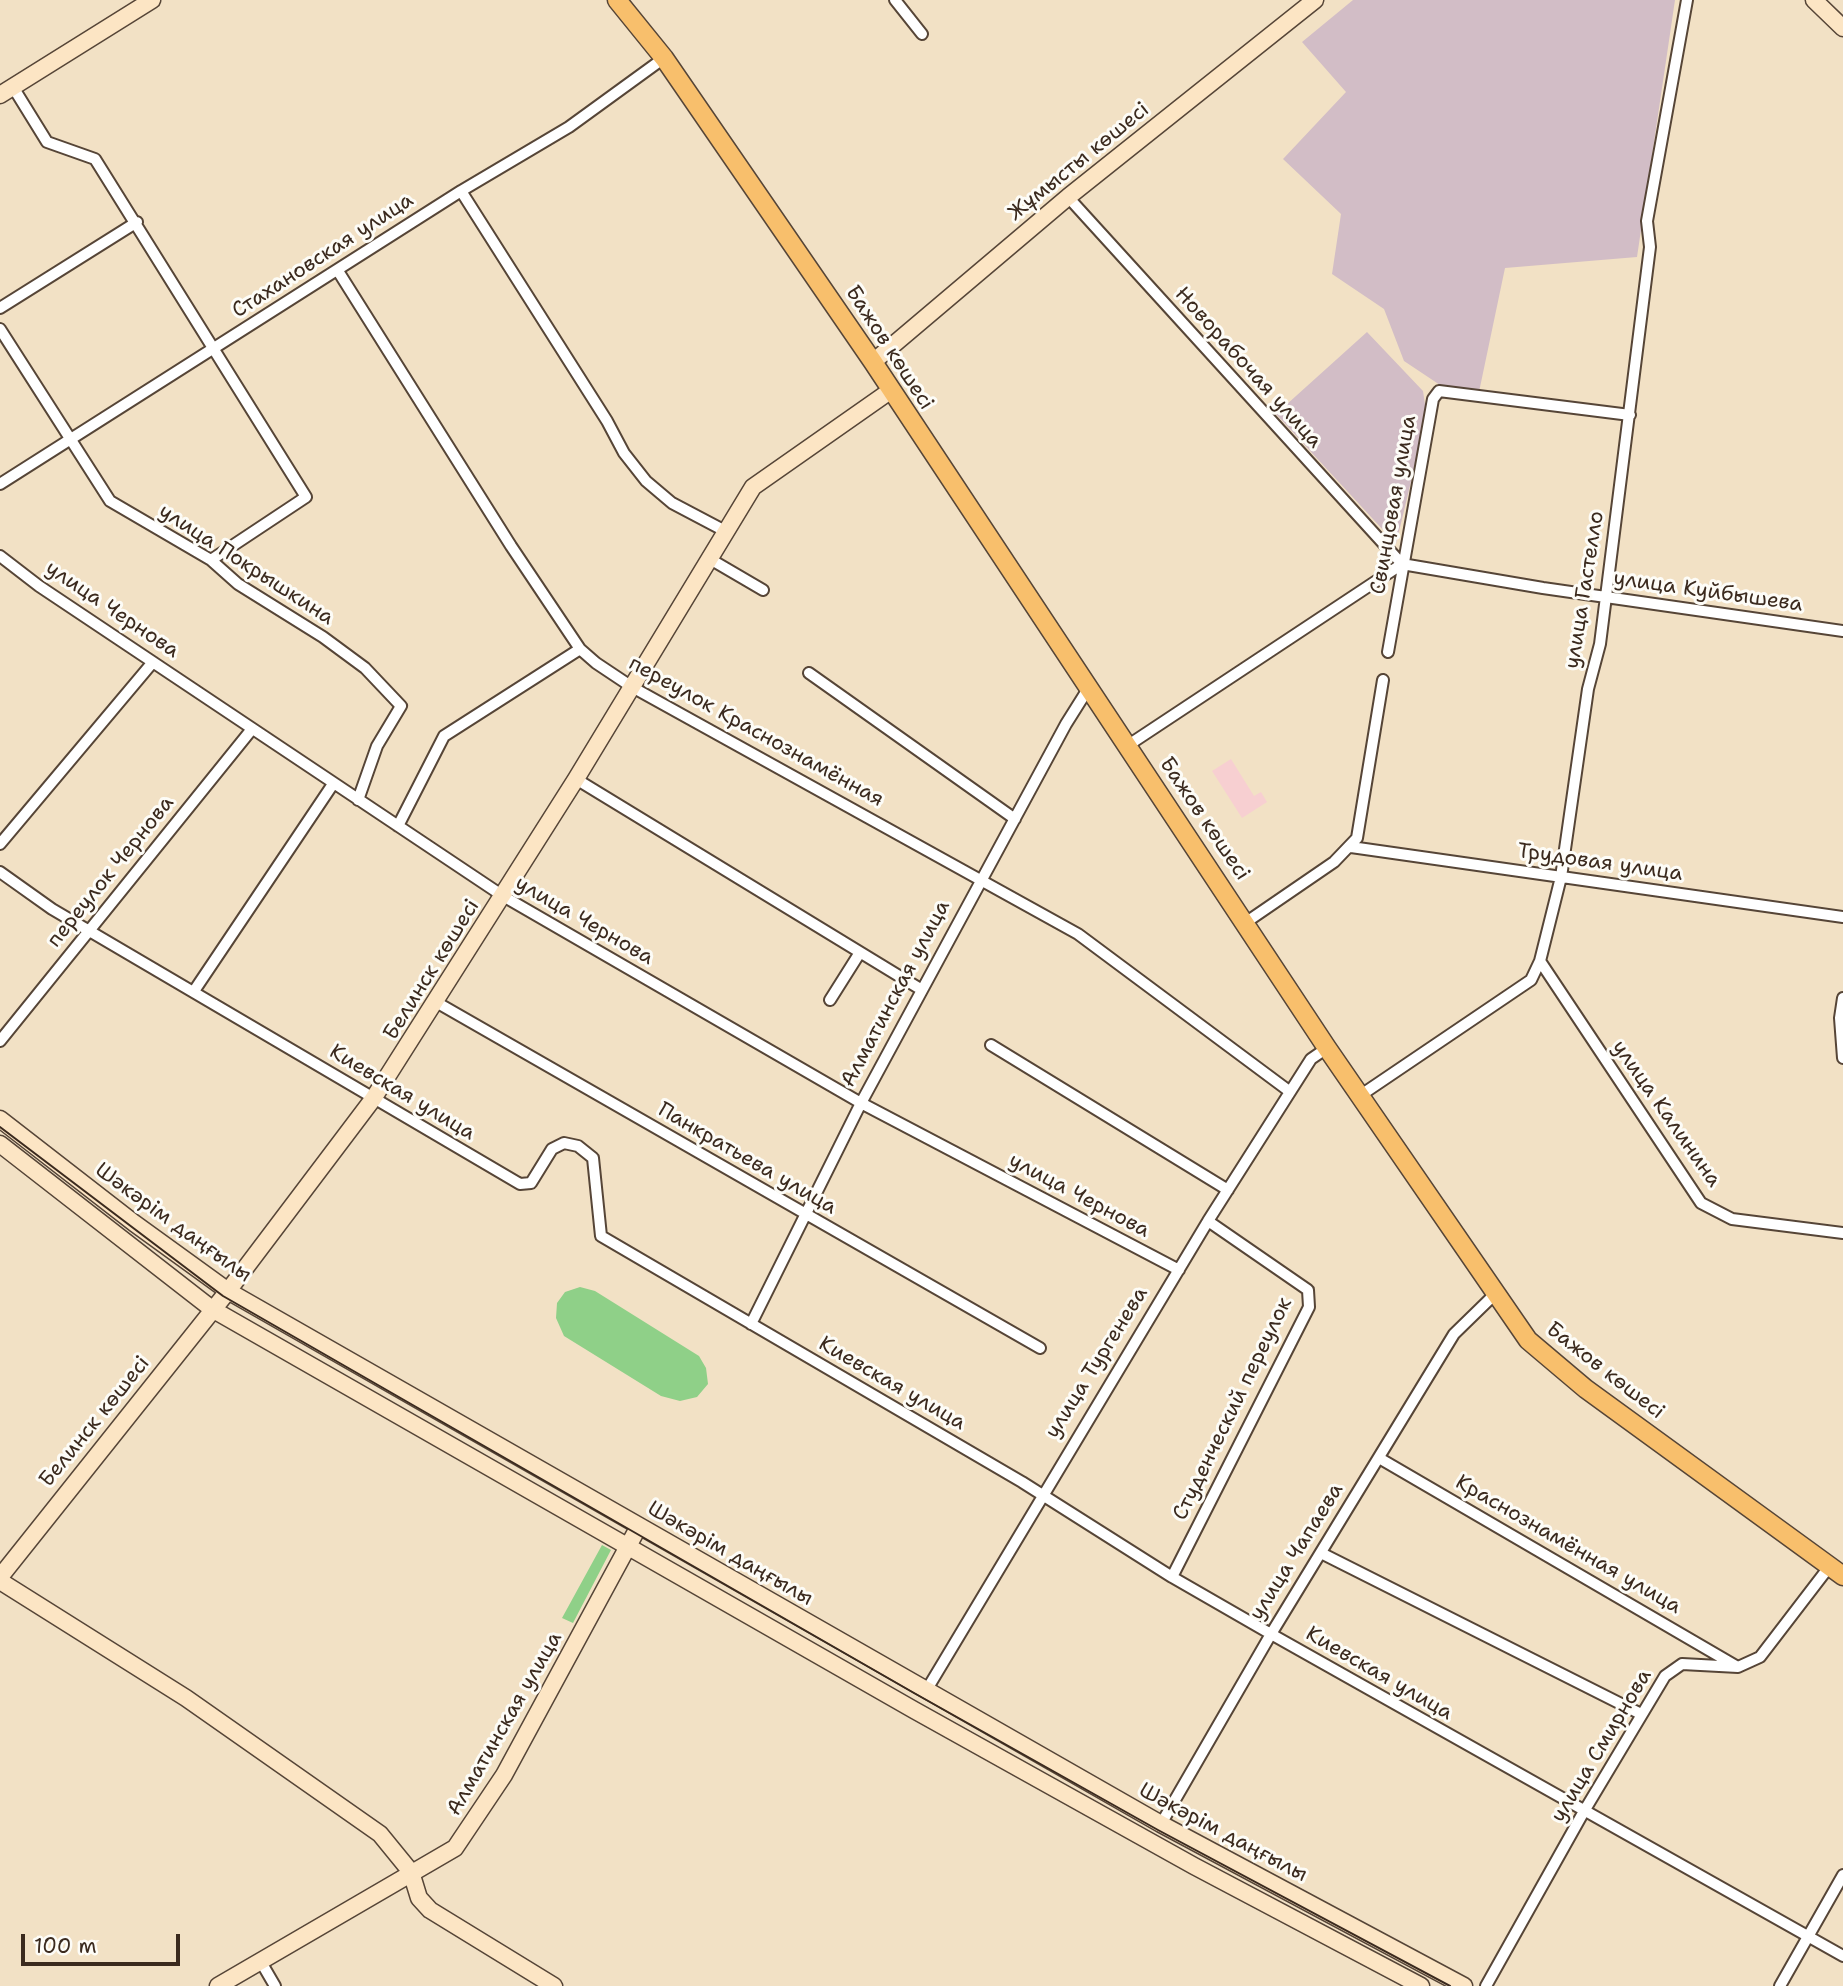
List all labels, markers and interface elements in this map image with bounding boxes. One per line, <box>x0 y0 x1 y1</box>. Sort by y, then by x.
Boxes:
street label: Жұмысты көшесі <box>1003 97 1155 227</box>
street label: Стахановская улица <box>228 188 418 324</box>
street label: Бажов көшесі <box>839 281 939 415</box>
street label: Новорабочая улица <box>1169 282 1327 454</box>
street label: Свинцовая улица <box>1366 413 1422 597</box>
street label: улица Покрышкина <box>154 499 338 631</box>
street label: улица Гастелло <box>1560 509 1610 671</box>
street label: улица Чернова <box>40 556 184 664</box>
street label: улица Куйбышева <box>1612 566 1804 618</box>
street label: переулок Краснознамённая <box>624 651 888 813</box>
street label: Бажов көшесі <box>1154 753 1254 885</box>
street label: переулок Чернова <box>42 791 180 953</box>
street label: Трудовая улица <box>1516 839 1684 887</box>
street label: улица Чернова <box>510 871 658 971</box>
street label: Белинск көшесі <box>379 895 485 1045</box>
street label: Алматинская улица <box>836 896 956 1092</box>
street label: улица Калинина <box>1606 1036 1726 1192</box>
street label: Киевская улица <box>325 1040 479 1146</box>
street label: Панкратьева улица <box>653 1098 841 1220</box>
street label: улица Чернова <box>1004 1148 1154 1244</box>
street label: Шәкәрім даңғылы <box>90 1158 256 1288</box>
street label: улица Тургенева <box>1040 1283 1154 1443</box>
street label: Студенческий переулок <box>1168 1293 1298 1525</box>
street label: Бажов көшесі <box>1541 1317 1669 1425</box>
street label: Киевская улица <box>814 1332 970 1436</box>
street label: Белинск көшесі <box>34 1351 156 1493</box>
street label: Краснознамённая улица <box>1451 1470 1685 1620</box>
street label: улица Чапаева <box>1245 1479 1349 1625</box>
street label: Шәкәрім даңғылы <box>643 1496 817 1612</box>
street label: Киевская улица <box>1301 1622 1457 1726</box>
street label: Алматинская улица <box>442 1628 568 1820</box>
street label: улица Смирнова <box>1546 1665 1658 1827</box>
street label: Шәкәрім даңғылы <box>1134 1778 1312 1888</box>
scale bar <box>24 1920 184 1964</box>
text: 100 m <box>34 1932 97 1960</box>

